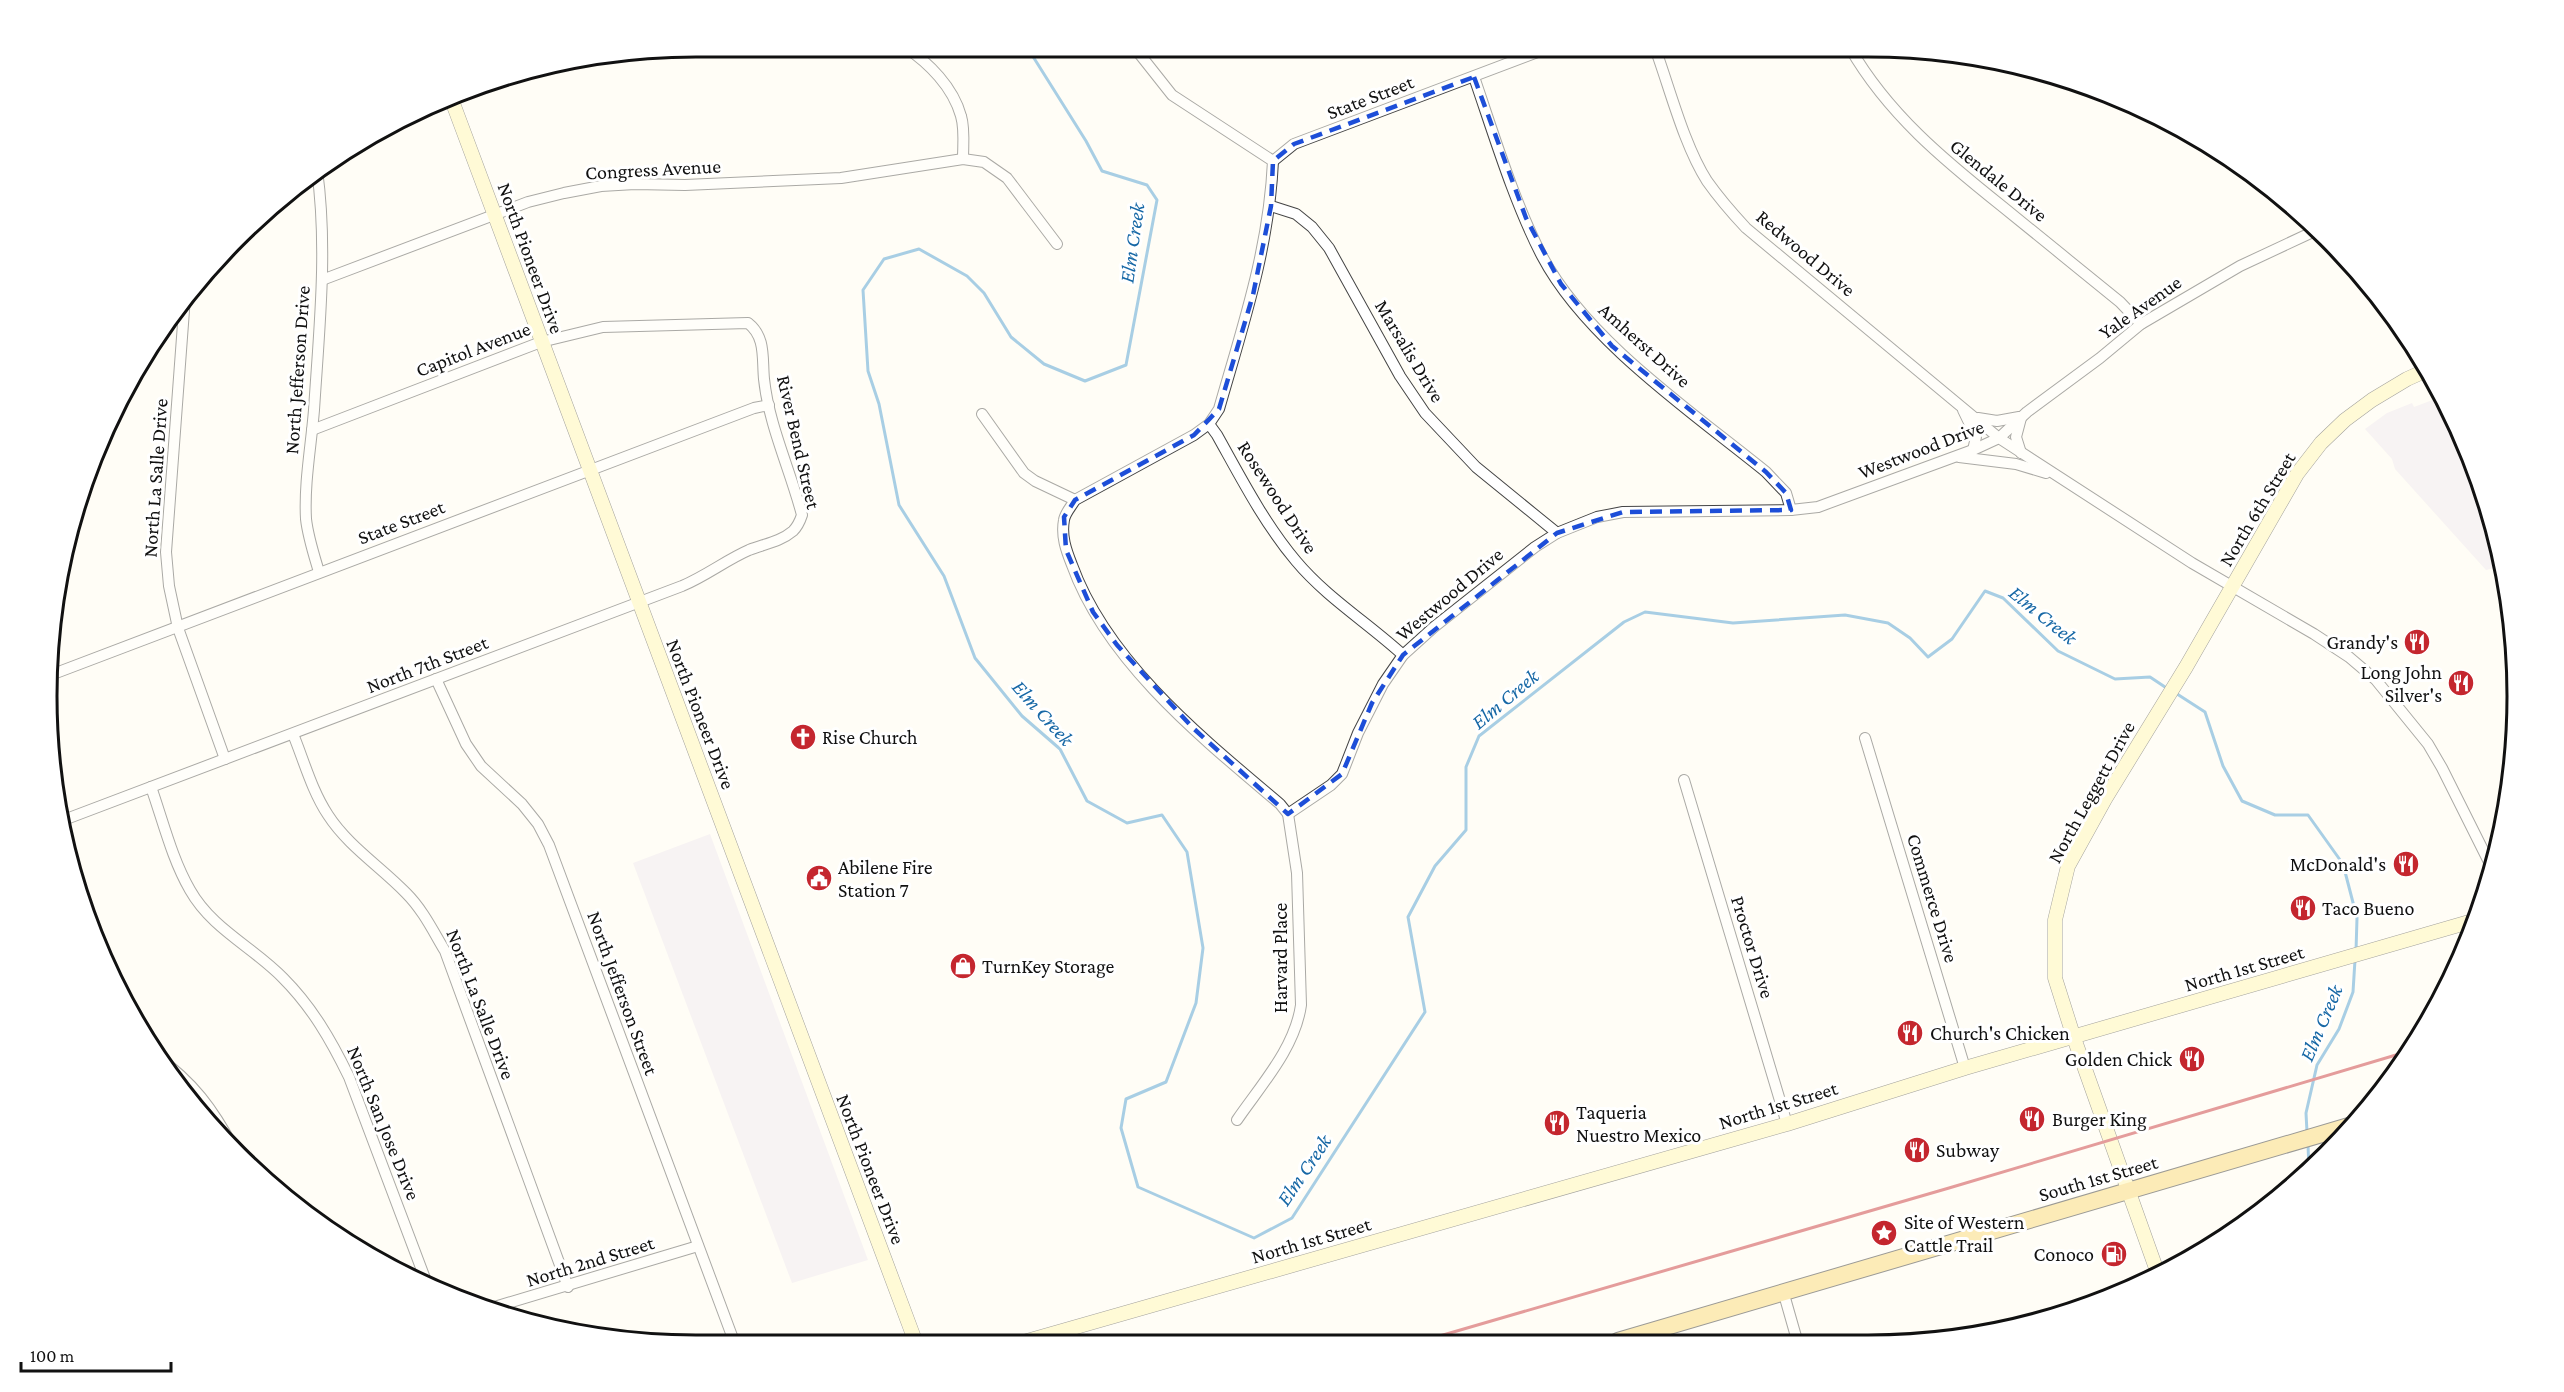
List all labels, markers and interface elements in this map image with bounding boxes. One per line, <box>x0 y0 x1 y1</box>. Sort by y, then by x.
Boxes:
street label: State Street <box>1324 70 1417 124</box>
street label: Glendale Drive <box>1946 134 2052 226</box>
street label: Congress Avenue <box>585 154 722 185</box>
street label: North Pioneer Drive <box>493 180 569 337</box>
water label: Elm Creek <box>1115 201 1150 284</box>
street label: Redwood Drive <box>1752 205 1860 301</box>
street label: Yale Avenue <box>2095 271 2186 343</box>
street label: North Jefferson Drive <box>280 285 315 455</box>
street label: Marsalis Drive <box>1371 296 1449 406</box>
street label: Amherst Drive <box>1595 298 1695 392</box>
street label: Capitol Avenue <box>413 317 534 382</box>
street label: River Bend Street <box>773 373 825 511</box>
street label: North La Salle Drive <box>138 398 172 558</box>
street label: Westwood Drive <box>1855 415 1987 483</box>
street label: Rosewood Drive <box>1234 437 1323 557</box>
street label: North 6th Street <box>2214 448 2300 570</box>
street label: State Street <box>355 495 448 549</box>
street label: Westwood Drive <box>1391 543 1507 645</box>
water label: Elm Creek <box>2004 580 2082 650</box>
restaurant icon: Grandy's <box>2402 627 2432 657</box>
street label: North 7th Street <box>363 631 491 697</box>
place label: Grandy's <box>2326 631 2398 654</box>
street label: North Pioneer Drive <box>662 636 740 792</box>
place label: Long John Silver's <box>2361 661 2442 706</box>
water label: Elm Creek <box>1467 663 1544 734</box>
restaurant icon: Long John Silver's <box>2446 668 2476 698</box>
water label: Elm Creek <box>1007 675 1079 751</box>
street label: North Leggett Drive <box>2043 717 2140 867</box>
church icon: Rise Church <box>788 722 818 752</box>
place label: Rise Church <box>822 726 918 748</box>
street label: Commerce Drive <box>1903 831 1963 965</box>
restaurant icon: McDonald's <box>2391 849 2421 879</box>
place label: McDonald's <box>2290 853 2386 875</box>
place label: Abilene Fire Station 7 <box>838 856 933 901</box>
public building icon: Abilene Fire Station 7 <box>804 863 834 893</box>
street label: Proctor Drive <box>1727 893 1779 1001</box>
restaurant icon: Taco Bueno <box>2288 893 2318 923</box>
place label: Taco Bueno <box>2322 897 2414 919</box>
street label: Harvard Place <box>1269 903 1291 1013</box>
street label: North Jefferson Street <box>582 908 663 1079</box>
street label: North La Salle Drive <box>442 926 520 1083</box>
street label: North 1st Street <box>2182 940 2306 996</box>
shop icon: TurnKey Storage <box>948 951 978 981</box>
place label: TurnKey Storage <box>982 955 1115 978</box>
water label: Elm Creek <box>2294 981 2348 1065</box>
restaurant icon: Church's Chicken <box>1895 1018 1925 1048</box>
place label: Church's Chicken <box>1930 1022 2070 1044</box>
street label: North San Jose Drive <box>342 1043 425 1204</box>
restaurant icon: Golden Chick <box>2177 1044 2207 1074</box>
place label: Golden Chick <box>2065 1048 2172 1070</box>
street label: North 1st Street <box>1716 1076 1840 1133</box>
street label: North Pioneer Drive <box>832 1091 910 1247</box>
place label: Taqueria Nuestro Mexico <box>1576 1101 1701 1146</box>
restaurant icon: Burger King <box>2017 1104 2047 1134</box>
restaurant icon: Taqueria Nuestro Mexico <box>1542 1108 1572 1138</box>
place label: Burger King <box>2052 1108 2147 1131</box>
water label: Elm Creek <box>1272 1129 1337 1210</box>
restaurant icon: Subway <box>1902 1135 1932 1165</box>
place label: Subway <box>1936 1139 2000 1162</box>
street label: South 1st Street <box>2036 1150 2160 1205</box>
place label: Site of Western Cattle Trail <box>1904 1211 2025 1256</box>
street label: North 1st Street <box>1249 1212 1373 1268</box>
place icon: Site of Western Cattle Trail <box>1869 1218 1899 1248</box>
street label: North 2nd Street <box>523 1231 657 1291</box>
fuel station icon: Conoco <box>2099 1239 2129 1269</box>
place label: Conoco <box>2034 1243 2094 1265</box>
scale bar <box>21 1335 171 1373</box>
text: 100 m <box>30 1346 75 1366</box>

